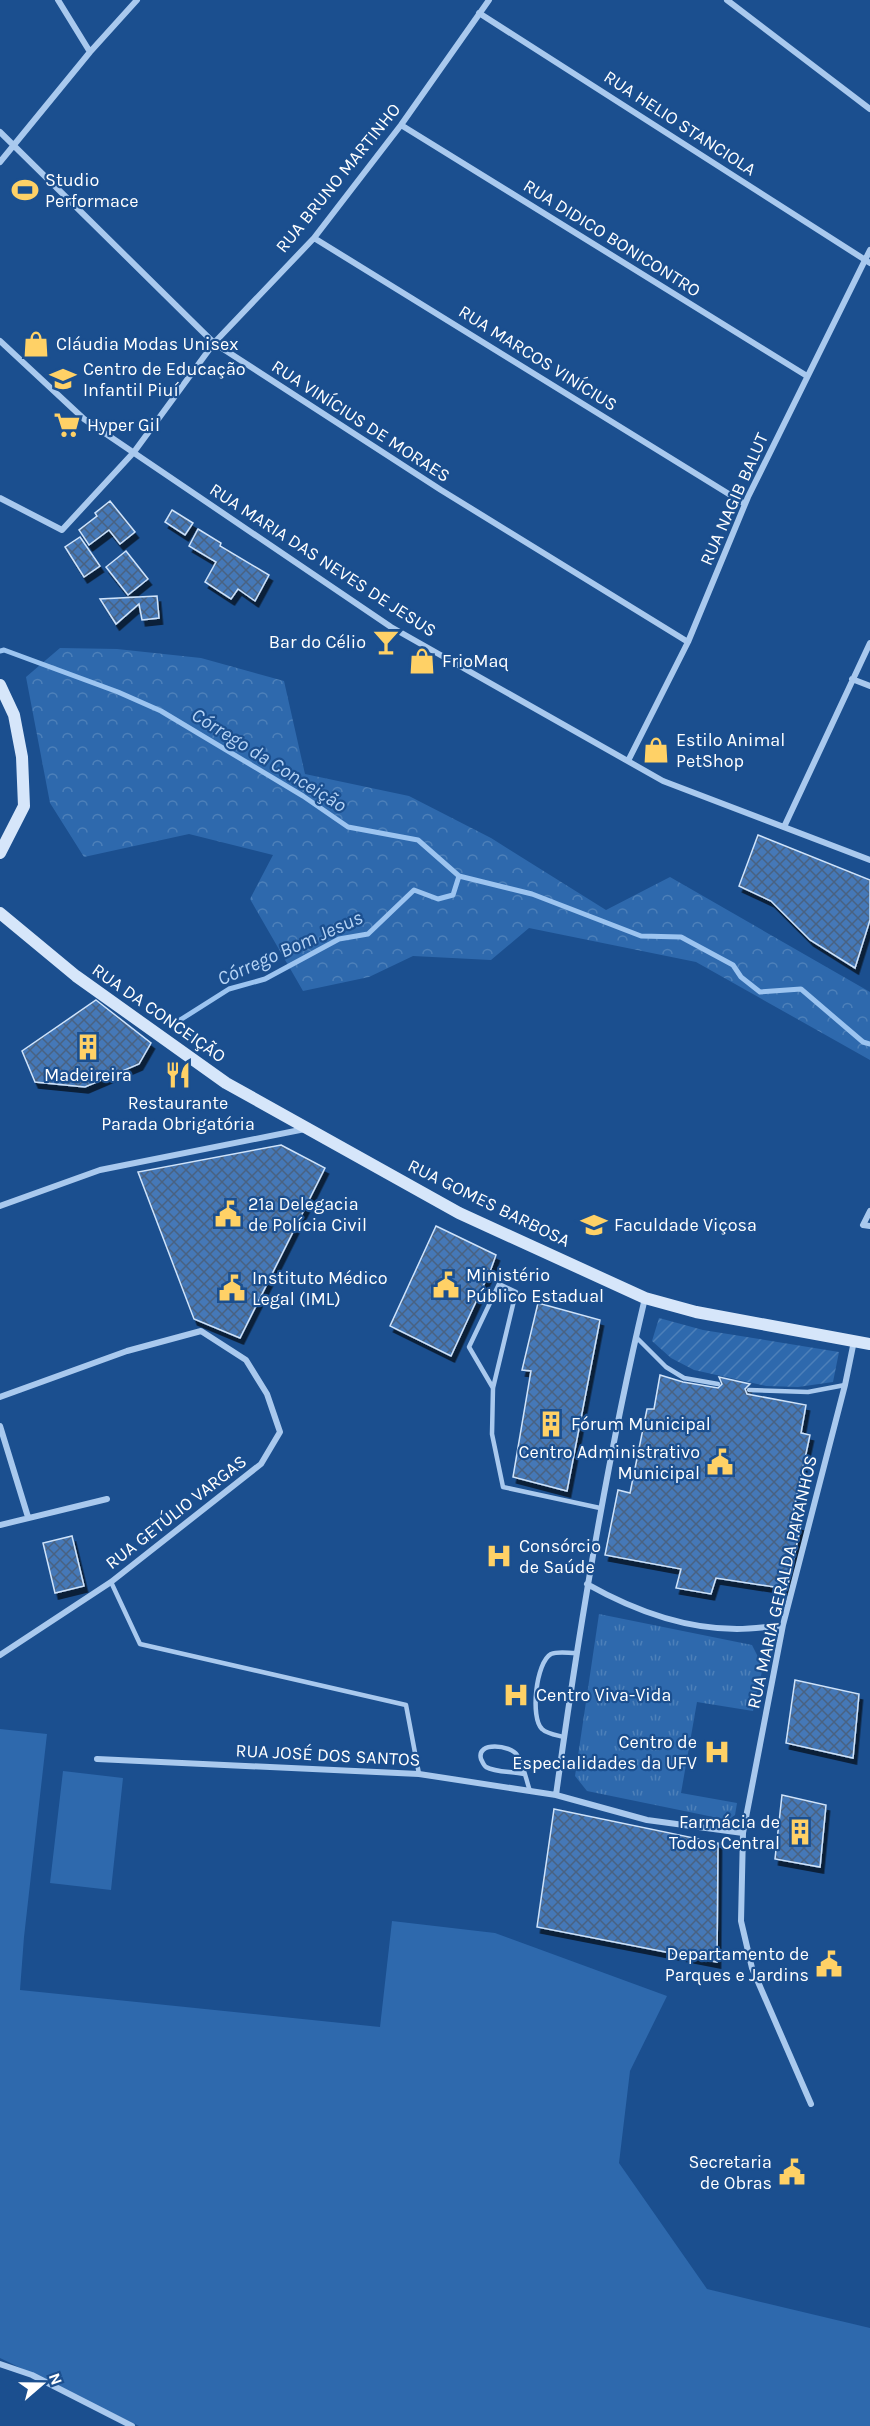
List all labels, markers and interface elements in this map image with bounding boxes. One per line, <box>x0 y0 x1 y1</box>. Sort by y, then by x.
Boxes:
street label: RUA HELIO STANCIOLA <box>600 66 760 180</box>
street label: RUA BRUNO MARTINHO <box>271 99 405 257</box>
place label: Studio Performace <box>45 169 139 212</box>
street label: RUA DIDICO BONICONTRO <box>519 174 705 302</box>
sports icon: Studio Performace <box>10 175 40 205</box>
street label: RUA MARCOS VINÍCIUS <box>455 299 622 416</box>
shop icon: Cláudia Modas Unisex <box>21 329 51 359</box>
place label: Cláudia Modas Unisex <box>56 333 238 355</box>
street label: RUA VINÍCIUS DE MORAES <box>268 354 455 487</box>
place label: Centro de Educação Infantil Piuí <box>83 358 246 401</box>
school or university icon: Centro de Educação Infantil Piuí <box>48 364 78 394</box>
supermarket icon: Hyper Gil <box>52 410 82 440</box>
place label: Hyper Gil <box>87 414 160 436</box>
street label: RUA NAGIB BALUT <box>695 429 773 569</box>
street label: RUA MARIA DAS NEVES DE JESUS <box>205 478 441 642</box>
bar icon: Bar do Célio <box>371 627 401 657</box>
place label: Bar do Célio <box>269 631 366 653</box>
shop icon: FrioMaq <box>407 646 437 676</box>
place label: FrioMaq <box>442 650 509 672</box>
water label: Córrego da Conceição <box>187 703 351 817</box>
place label: Estilo Animal PetShop <box>676 729 785 772</box>
shop icon: Estilo Animal PetShop <box>641 735 671 765</box>
water label: Córrego Bom Jesus <box>214 906 366 990</box>
street label: RUA DA CONCEIÇÃO <box>88 959 230 1067</box>
building icon: Madeireira <box>73 1032 103 1062</box>
restaurant icon: Restaurante Parada Obrigatória <box>163 1060 193 1090</box>
place label: Madeireira <box>44 1064 132 1086</box>
place label: Restaurante Parada Obrigatória <box>101 1092 255 1135</box>
street label: RUA GOMES BARBOSA <box>404 1154 574 1252</box>
place label: 21ª Delegacia de Polícia Civil <box>248 1193 367 1236</box>
public building icon: 21ª Delegacia de Polícia Civil <box>213 1199 243 1229</box>
school or university icon: Faculdade Viçosa <box>579 1210 609 1240</box>
place label: Faculdade Viçosa <box>614 1214 757 1236</box>
place label: Ministério Público Estadual <box>466 1264 604 1307</box>
place label: Instituto Médico Legal (IML) <box>252 1267 388 1310</box>
public building icon: Ministério Público Estadual <box>431 1270 461 1300</box>
public building icon: Instituto Médico Legal (IML) <box>217 1273 247 1303</box>
building icon: Fórum Municipal <box>536 1409 566 1439</box>
place label: Fórum Municipal <box>571 1413 711 1435</box>
place label: Centro Administrativo Municipal <box>518 1441 700 1484</box>
public building icon: Centro Administrativo Municipal <box>705 1447 735 1477</box>
street label: RUA GETÚLIO VARGAS <box>100 1449 251 1574</box>
street label: RUA MARIA GERALDA PARANHOS <box>742 1453 822 1711</box>
place label: Consórcio de Saúde <box>519 1535 601 1578</box>
hospital icon: Consórcio de Saúde <box>484 1541 514 1571</box>
hospital icon: Centro Viva-Vida <box>501 1680 531 1710</box>
place label: Centro Viva-Vida <box>536 1684 671 1706</box>
place label: Centro de Especialidades da UFV <box>512 1731 697 1774</box>
hospital icon: Centro de Especialidades da UFV <box>702 1737 732 1767</box>
street label: RUA JOSÉ DOS SANTOS <box>235 1738 421 1771</box>
place label: Farmácia de Todos Central <box>669 1811 780 1854</box>
building icon: Farmácia de Todos Central <box>785 1817 815 1847</box>
place label: Departamento de Parques e Jardins <box>665 1943 809 1986</box>
public building icon: Departamento de Parques e Jardins <box>814 1949 844 1979</box>
place label: Secretaria de Obras <box>688 2151 772 2194</box>
public building icon: Secretaria de Obras <box>777 2157 807 2187</box>
north arrow <box>12 2354 72 2414</box>
text: N <box>45 2370 67 2388</box>

